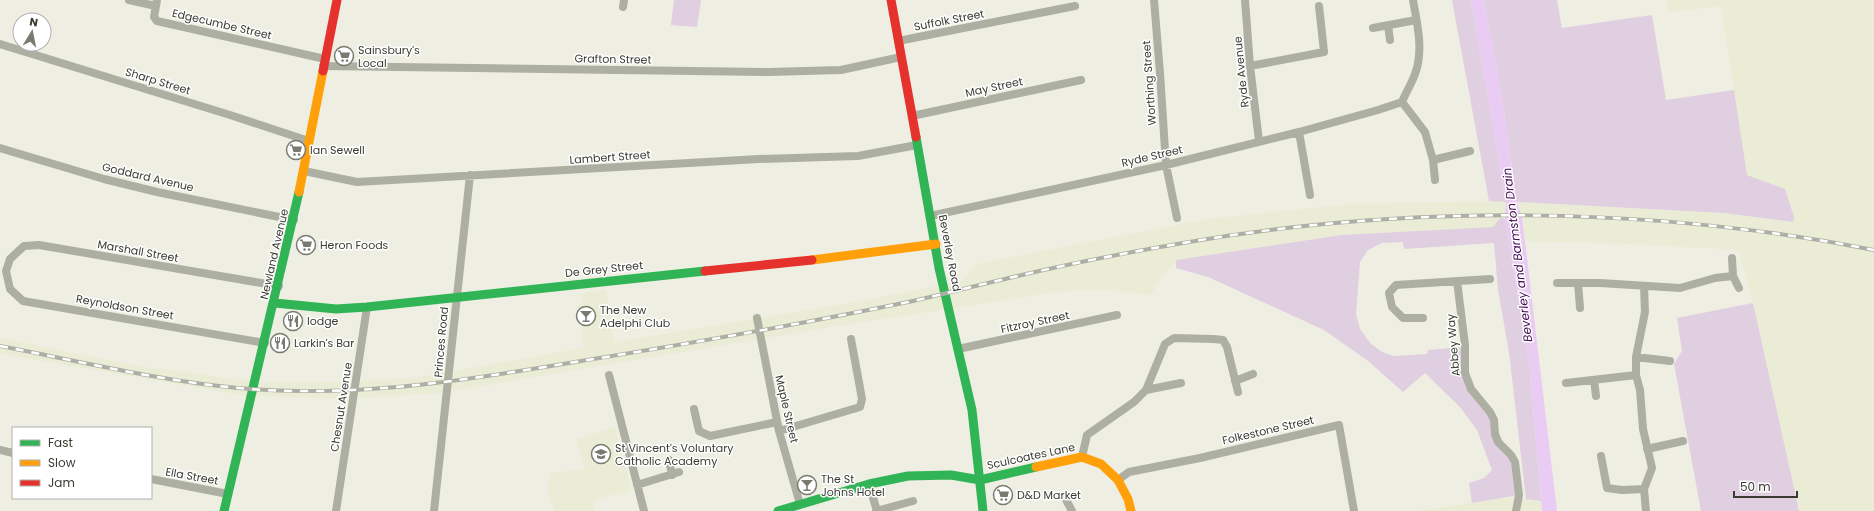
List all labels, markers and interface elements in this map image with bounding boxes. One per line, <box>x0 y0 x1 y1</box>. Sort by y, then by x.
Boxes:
street label: Edgecumbe Street <box>171 5 273 43</box>
street label: Suffolk Street <box>912 5 986 35</box>
north arrow <box>12 12 52 52</box>
text: N <box>28 14 39 31</box>
street label: Ryde Avenue <box>1229 35 1253 108</box>
street label: Worthing Street <box>1138 40 1160 126</box>
place label: Sainsbury's Local <box>358 42 420 71</box>
supermarket icon: Sainsbury's Local <box>333 45 355 67</box>
street label: Grafton Street <box>574 50 652 68</box>
street label: Sharp Street <box>123 63 193 99</box>
street label: May Street <box>964 73 1024 101</box>
supermarket icon: Ian Sewell <box>285 139 307 161</box>
street label: Ryde Street <box>1120 141 1184 171</box>
place label: Ian Sewell <box>310 142 365 158</box>
street label: Lambert Street <box>569 146 651 168</box>
street label: Goddard Avenue <box>101 159 196 195</box>
water label: Beverley and Barmston Drain <box>1498 167 1536 343</box>
street label: Newland Avenue <box>256 207 292 301</box>
street label: Beverley Road <box>935 213 965 293</box>
supermarket icon: Heron Foods <box>295 234 317 256</box>
street label: Marshall Street <box>96 236 180 266</box>
place label: Heron Foods <box>320 237 389 253</box>
street label: De Grey Street <box>564 257 644 281</box>
street label: Reynoldson Street <box>75 291 175 323</box>
place label: The New Adelphi Club <box>600 302 670 331</box>
bar icon: The New Adelphi Club <box>575 305 597 327</box>
street label: Princes Road <box>430 306 452 378</box>
street label: Fitzroy Street <box>999 307 1071 337</box>
restaurant icon: lodge <box>282 310 304 332</box>
street label: Abbey Way <box>1442 312 1464 377</box>
place label: lodge <box>307 313 339 329</box>
restaurant icon: Larkin's Bar <box>269 332 291 354</box>
place label: Larkin's Bar <box>294 335 354 351</box>
street label: Chesnut Avenue <box>326 361 356 453</box>
street label: Maple Street <box>771 374 803 444</box>
street label: Folkestone Street <box>1221 412 1315 448</box>
legend <box>12 427 152 499</box>
text: Fast <box>48 434 73 451</box>
street label: Sculcoates Lane <box>986 439 1077 473</box>
place label: St Vincent's Voluntary Catholic Academy <box>615 440 734 469</box>
school or university icon: St Vincent's Voluntary Catholic Academy <box>590 443 612 465</box>
text: Slow <box>48 454 76 471</box>
street label: Ella Street <box>164 463 220 489</box>
place label: The St Johns Hotel <box>821 471 885 500</box>
scale bar <box>1734 473 1797 499</box>
text: Jam <box>48 474 75 491</box>
bar icon: The St Johns Hotel <box>796 474 818 496</box>
text: 50 m <box>1740 478 1771 495</box>
supermarket icon: D&D Market <box>992 484 1014 506</box>
place label: D&D Market <box>1017 487 1081 503</box>

